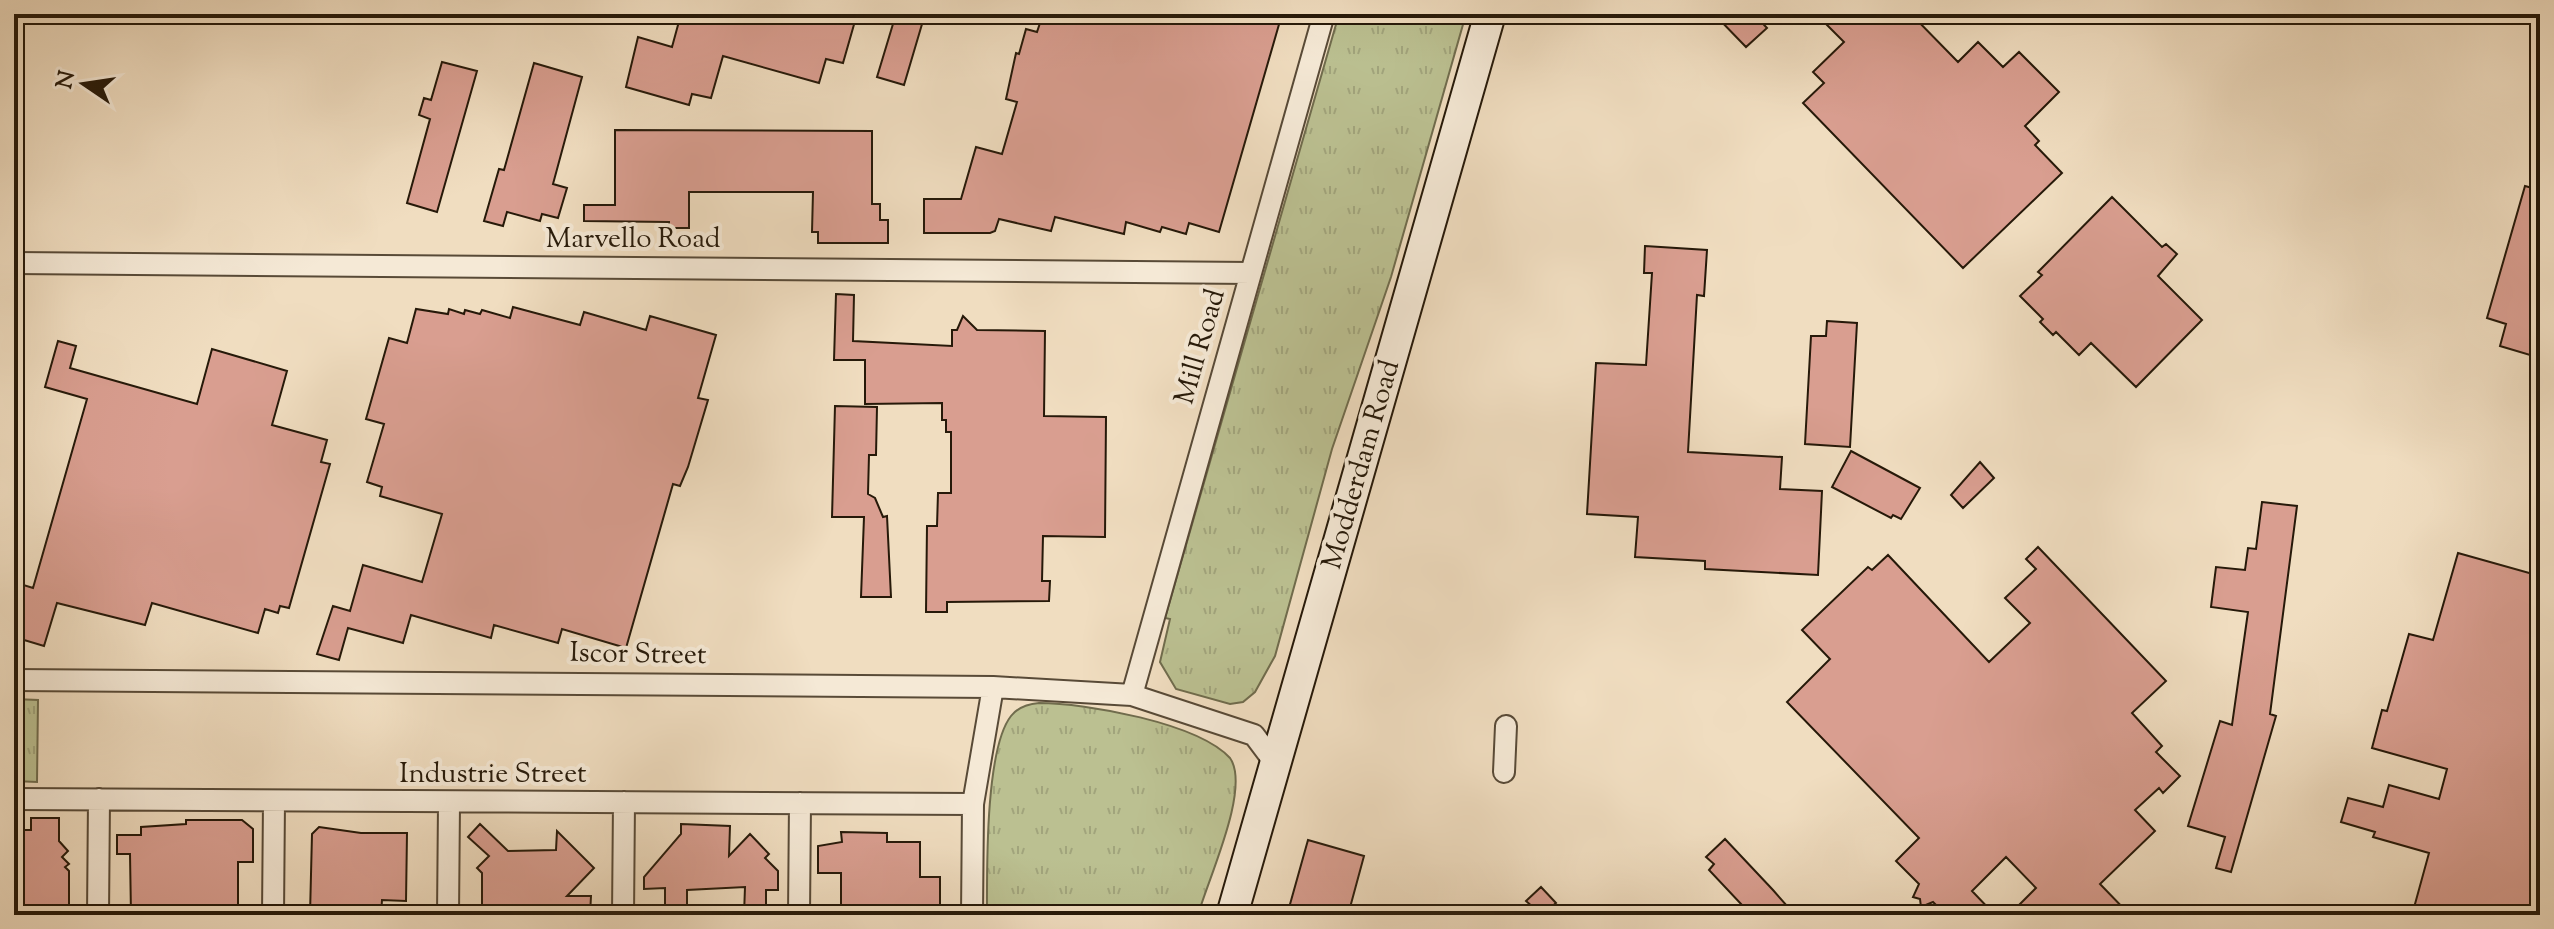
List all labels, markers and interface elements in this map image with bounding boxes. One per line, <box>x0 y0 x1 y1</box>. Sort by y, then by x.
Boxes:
north arrow <box>44 44 124 124</box>
text: N <box>50 68 85 92</box>
street label: Marvello Road <box>545 220 721 260</box>
street label: Mill Road <box>1165 284 1237 409</box>
street label: Modderdam Road <box>1313 355 1411 574</box>
street label: Iscor Street <box>569 634 707 676</box>
street label: Industrie Street <box>399 755 587 795</box>

